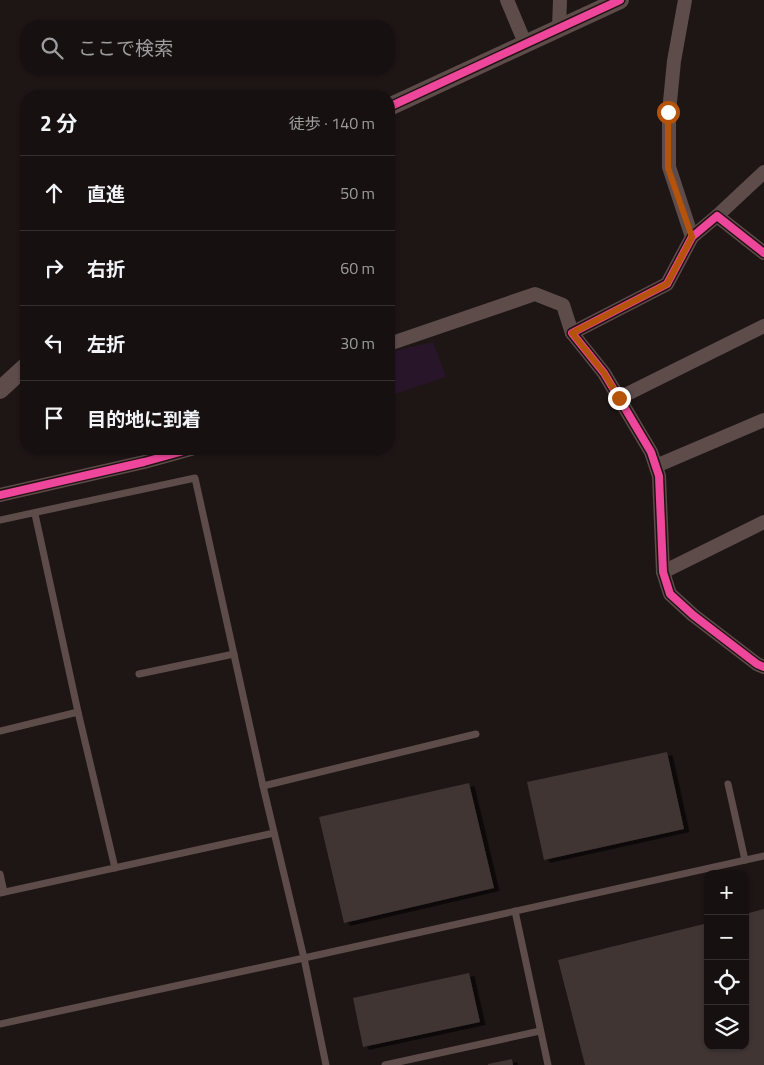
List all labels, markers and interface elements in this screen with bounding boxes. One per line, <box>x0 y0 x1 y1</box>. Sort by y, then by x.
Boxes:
search box <box>20 20 395 75</box>
text: ここで検索 <box>78 33 173 62</box>
icon: search <box>38 34 66 62</box>
route start <box>657 101 680 124</box>
text: 2 分 <box>40 107 77 139</box>
text: 徒歩 · 140 m <box>289 111 375 135</box>
icon: ahead <box>40 179 68 207</box>
text: 直進 <box>87 179 125 208</box>
text: 50 m <box>340 181 375 205</box>
icon: right <box>40 254 68 282</box>
text: 右折 <box>87 254 125 283</box>
text: 60 m <box>340 256 375 280</box>
icon: left <box>40 329 68 357</box>
text: 左折 <box>87 329 125 358</box>
text: 30 m <box>340 331 375 355</box>
route end <box>608 387 631 410</box>
icon: arrive <box>40 404 68 432</box>
text: 目的地に到着 <box>87 404 201 433</box>
map controls <box>704 870 749 1050</box>
button: + <box>704 870 749 915</box>
button: − <box>704 915 749 960</box>
button: locate <box>704 960 749 1005</box>
button: layers <box>704 1005 749 1050</box>

